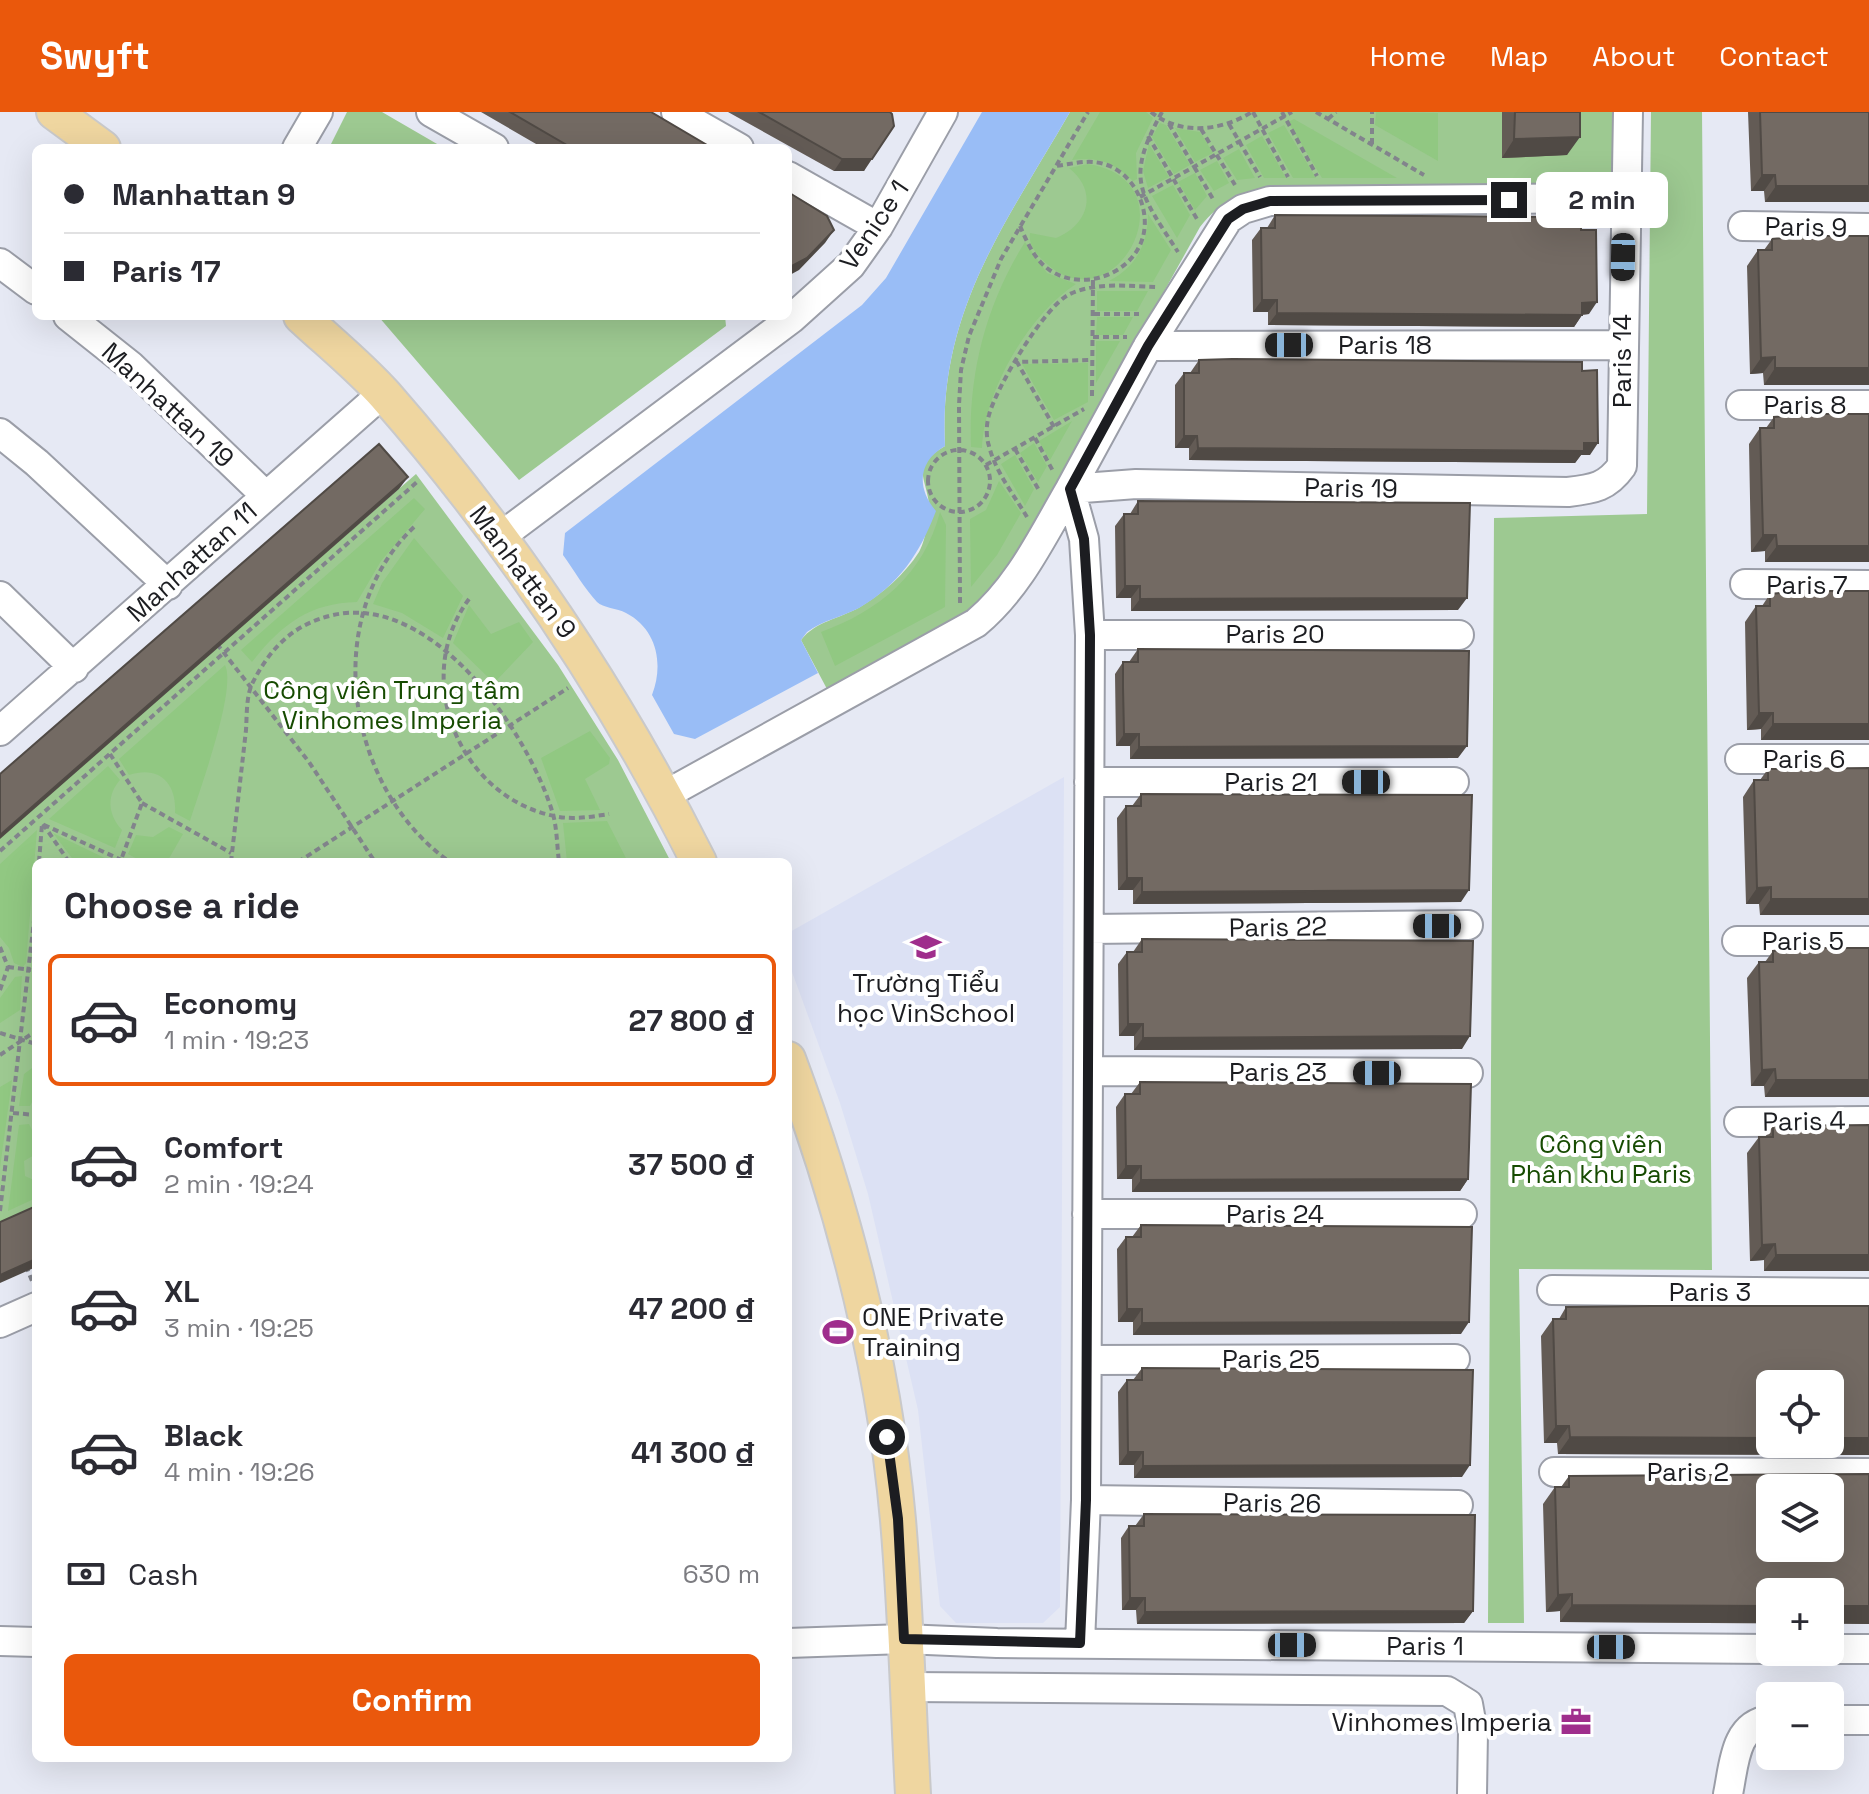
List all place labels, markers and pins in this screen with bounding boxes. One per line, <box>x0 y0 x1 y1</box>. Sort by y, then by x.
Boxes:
school or university icon: Trường Tiểu học VinSchool <box>909 930 943 964</box>
place label: Trường Tiểu học VinSchool <box>837 966 1015 1030</box>
place label: ONE Private Training <box>862 1300 1004 1364</box>
sports icon: ONE Private Training <box>821 1315 855 1349</box>
place label: Vinhomes Imperia <box>1331 1705 1552 1739</box>
office icon: Vinhomes Imperia <box>1559 1705 1593 1739</box>

